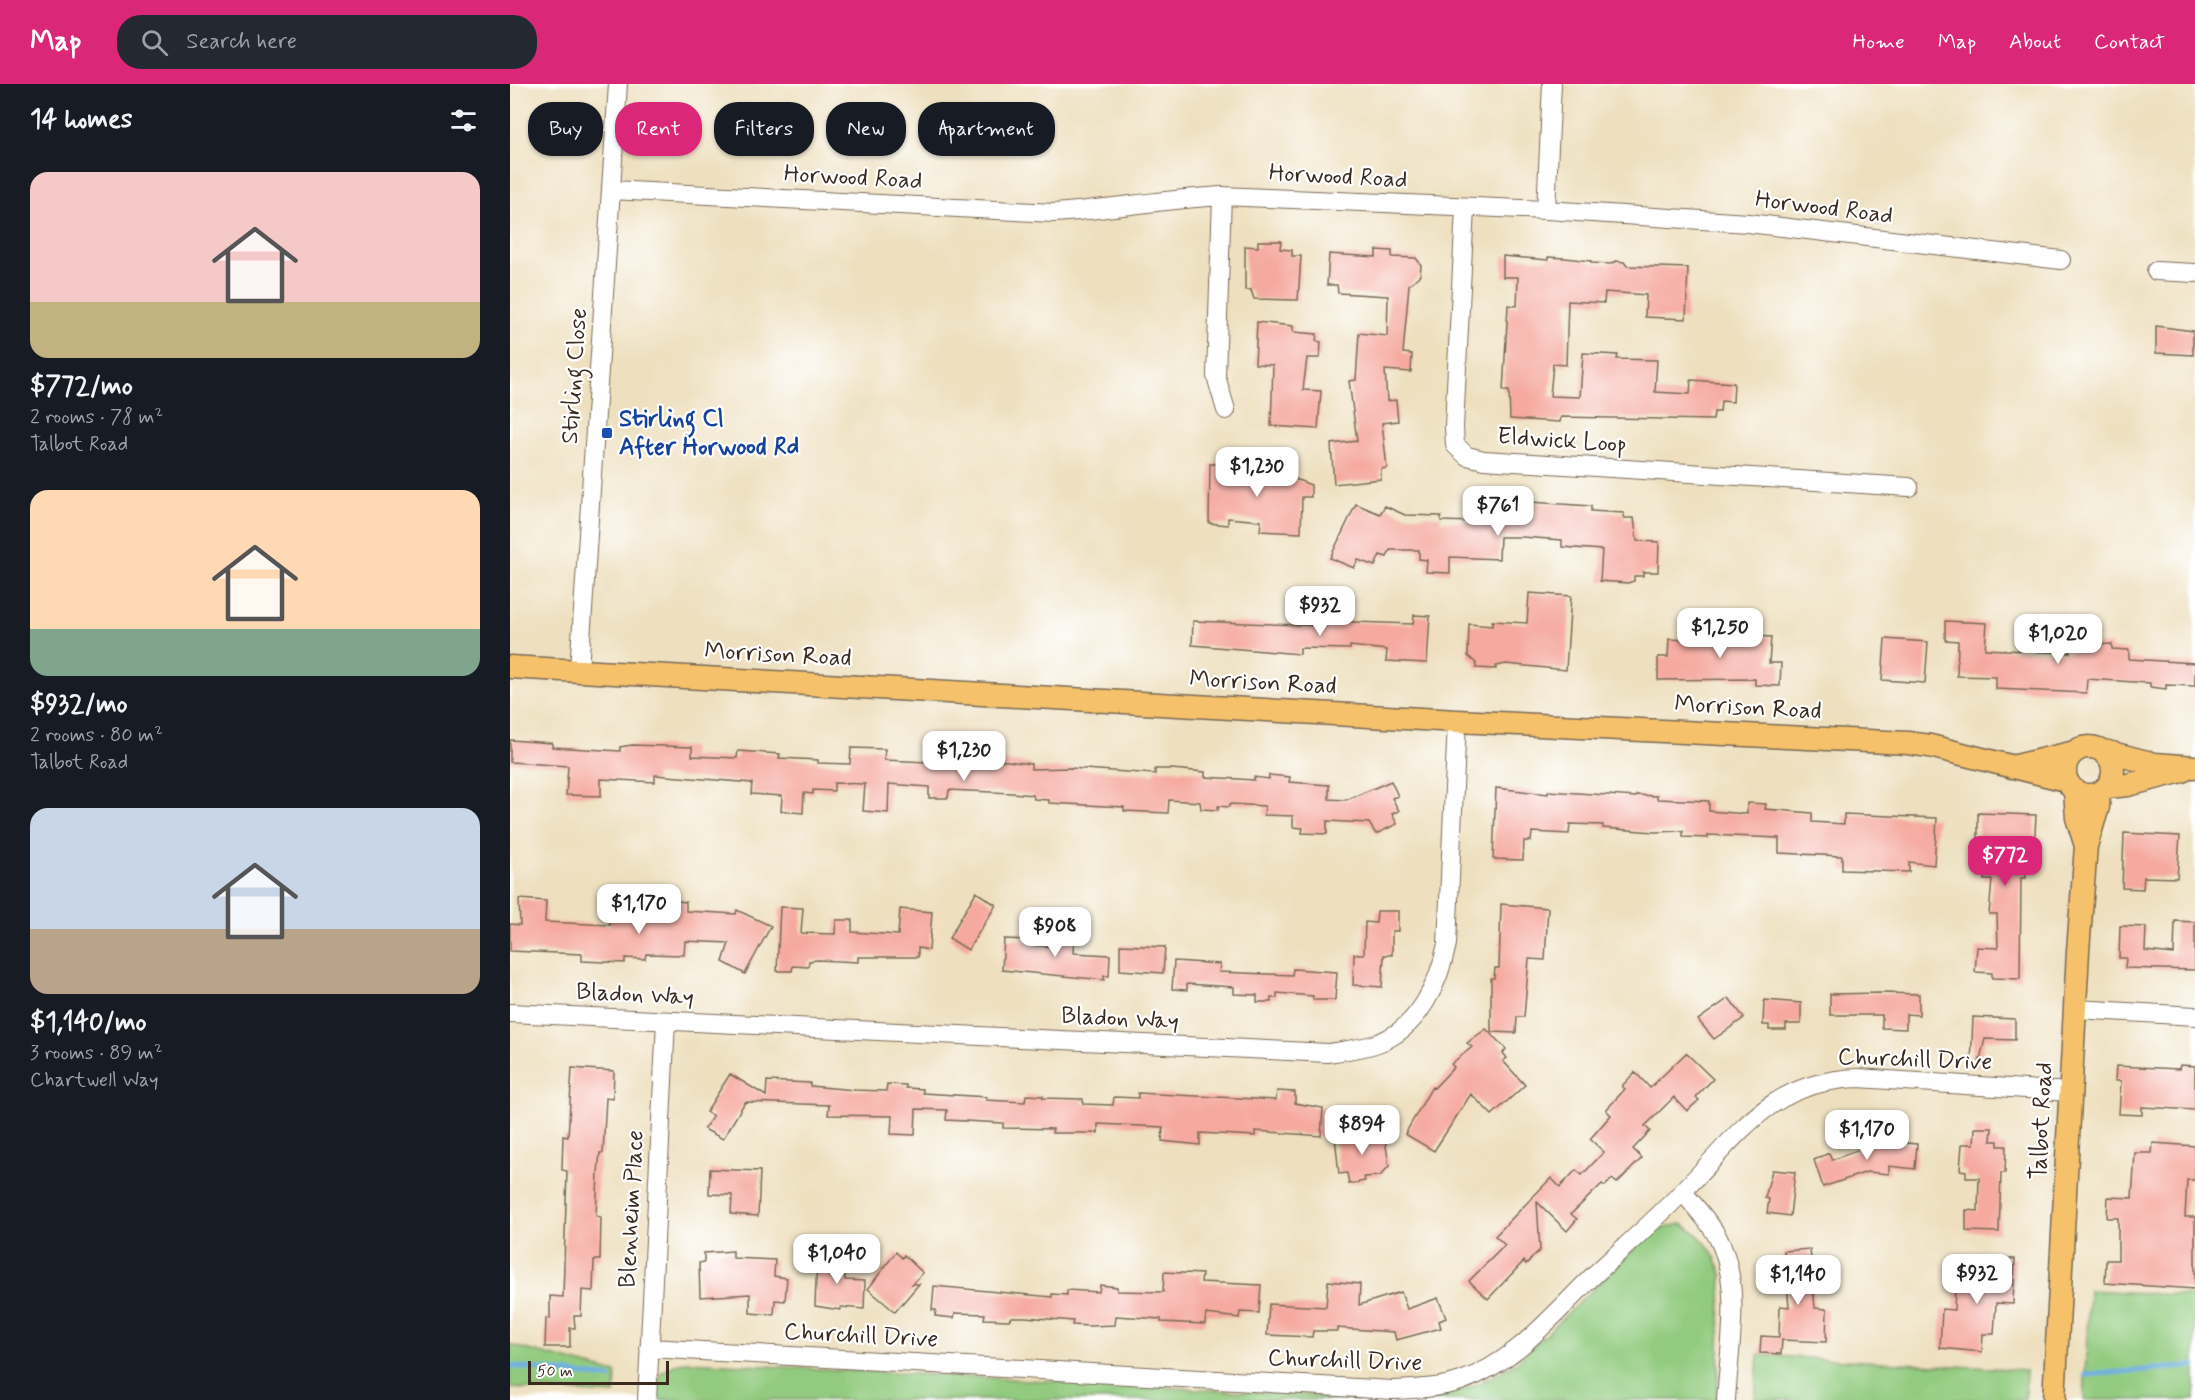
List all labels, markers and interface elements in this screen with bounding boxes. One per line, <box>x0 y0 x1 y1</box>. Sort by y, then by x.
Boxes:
search box <box>117 15 537 69</box>
text: Map <box>30 24 81 61</box>
icon: search <box>138 26 171 59</box>
text: Search here <box>186 28 297 56</box>
text: Home <box>1853 28 1905 56</box>
text: Map <box>1938 28 1976 56</box>
text: About <box>2009 28 2061 56</box>
text: Contact <box>2094 28 2165 56</box>
chip: Buy <box>528 102 603 156</box>
chip: Rent <box>615 102 702 156</box>
chip: Filters <box>714 102 814 156</box>
chip: New <box>826 102 906 156</box>
chip: Apartment <box>918 102 1055 156</box>
text: 14 homes <box>30 103 132 137</box>
icon: filters <box>447 104 480 137</box>
street label: Horwood Road <box>1268 158 1408 196</box>
street label: Horwood Road <box>783 159 923 197</box>
street label: Horwood Road <box>1753 184 1895 232</box>
icon: home <box>201 211 309 319</box>
street label: Stirling Close <box>555 307 598 445</box>
text: $772/mo <box>30 370 133 404</box>
text: 2 rooms · 78 m² <box>30 404 163 431</box>
place label: Stirling Cl After Horwood Rd <box>619 404 799 463</box>
street label: Eldwick Loop <box>1496 421 1628 461</box>
marker: Stirling Cl After Horwood Rd <box>600 426 614 440</box>
text: Talbot Road <box>30 431 128 458</box>
pin: $1,230 <box>1208 447 1306 498</box>
text: $1,230 <box>1230 453 1284 480</box>
pin: $761 <box>1462 486 1534 537</box>
text: $761 <box>1477 492 1519 519</box>
icon: home <box>201 529 309 637</box>
pin: $932 <box>1284 586 1356 637</box>
text: $932 <box>1299 592 1341 619</box>
pin: $1,250 <box>1671 608 1769 659</box>
text: $1,250 <box>1691 614 1749 641</box>
pin: $1,020 <box>2009 614 2107 665</box>
text: $1,020 <box>2028 620 2088 647</box>
street label: Morrison Road <box>704 636 852 674</box>
street label: Morrison Road <box>1189 664 1337 702</box>
text: $932/mo <box>30 688 128 722</box>
street label: Morrison Road <box>1674 689 1822 727</box>
text: 2 rooms · 80 m² <box>30 722 163 749</box>
pin: $1,230 <box>915 731 1013 782</box>
text: $1,230 <box>937 737 991 764</box>
text: Talbot Road <box>30 749 128 776</box>
pin: $772 <box>1969 836 2041 887</box>
text: $772 <box>1982 842 2028 869</box>
icon: home <box>201 847 309 955</box>
pin: $1,170 <box>590 884 688 935</box>
text: $1,170 <box>611 890 667 917</box>
pin: $908 <box>1019 907 1091 958</box>
text: $908 <box>1033 913 1077 940</box>
street label: Bladon Way <box>575 976 695 1014</box>
street label: Bladon Way <box>1060 1000 1180 1038</box>
text: $1,140/mo <box>30 1006 147 1040</box>
text: 3 rooms · 89 m² <box>30 1040 163 1067</box>
street label: Churchill Drive <box>1837 1042 1993 1078</box>
street label: Talbot Road <box>2023 1061 2061 1181</box>
text: Chartwell Way <box>30 1067 159 1094</box>
pin: $894 <box>1326 1105 1398 1156</box>
pin: $1,170 <box>1818 1110 1916 1161</box>
text: $894 <box>1339 1111 1385 1138</box>
text: $1,170 <box>1839 1116 1895 1143</box>
street label: Blenheim Place <box>612 1129 652 1289</box>
pin: $1,040 <box>788 1234 886 1285</box>
text: $1,040 <box>807 1240 867 1267</box>
pin: $932 <box>1941 1254 2013 1305</box>
pin: $1,140 <box>1749 1255 1847 1306</box>
text: $932 <box>1956 1260 1998 1287</box>
text: $1,140 <box>1770 1261 1826 1288</box>
street label: Churchill Drive <box>783 1316 939 1356</box>
street label: Churchill Drive <box>1267 1343 1423 1379</box>
scale bar <box>528 1358 669 1386</box>
text: 50 m <box>537 1361 573 1382</box>

